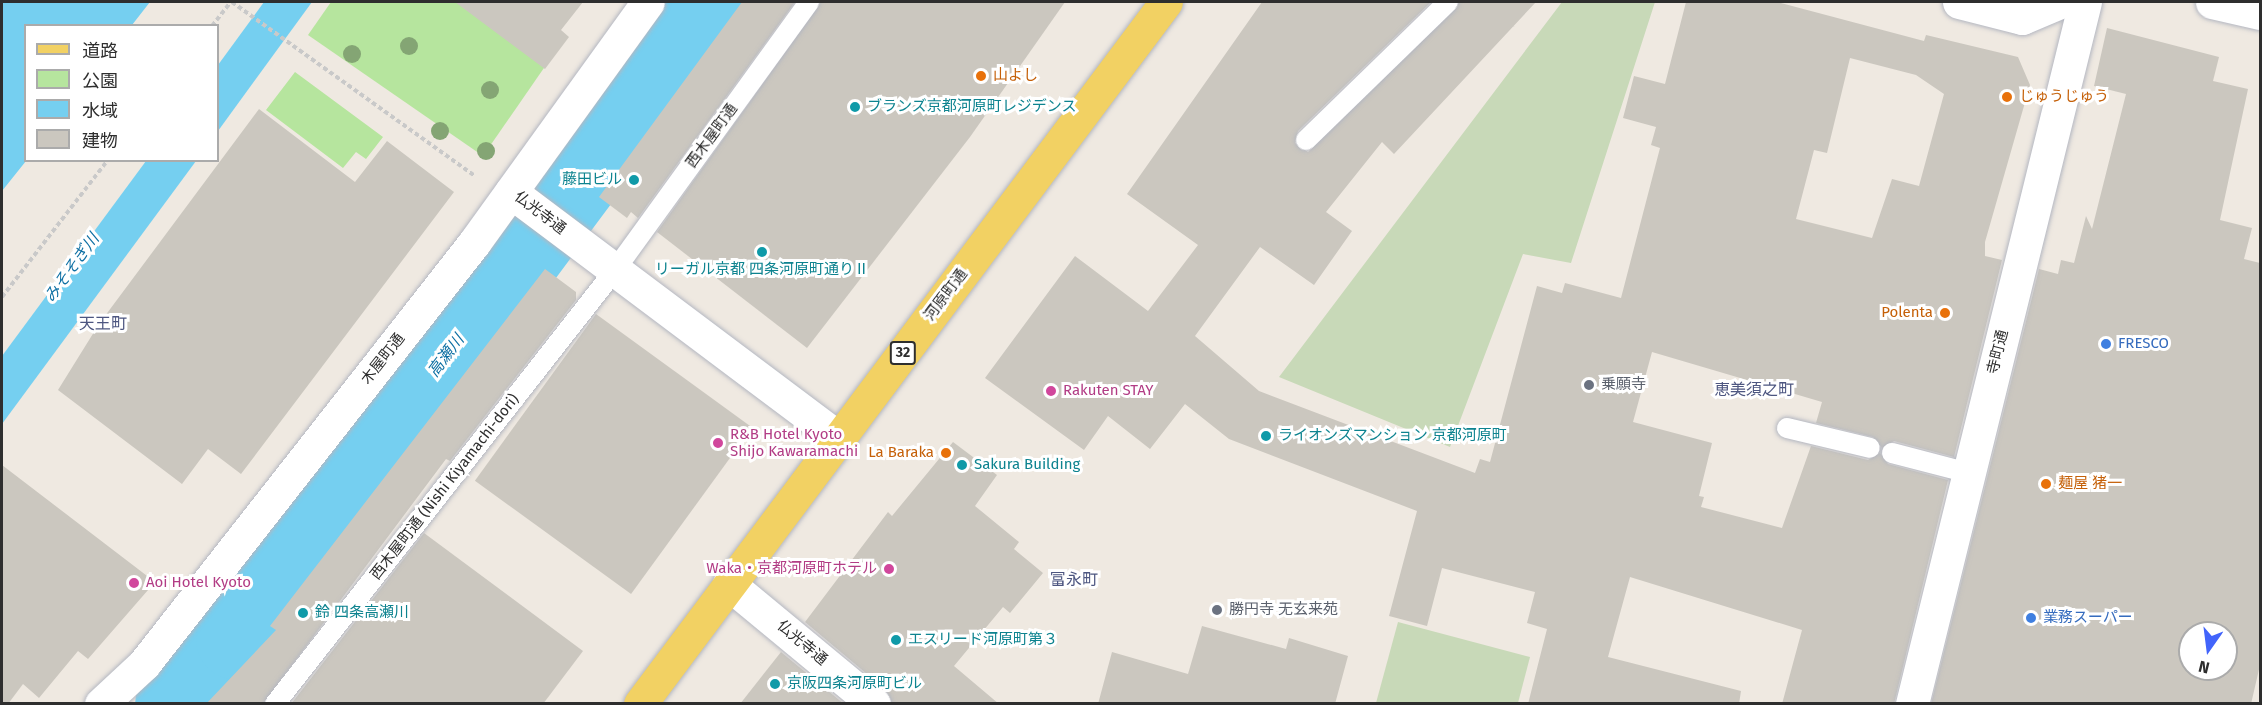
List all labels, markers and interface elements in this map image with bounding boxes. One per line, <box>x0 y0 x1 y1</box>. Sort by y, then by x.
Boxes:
legend <box>24 24 219 162</box>
text: 道路 <box>82 40 118 62</box>
place label: 山よし <box>993 67 1038 85</box>
marker: 山よし <box>974 69 988 83</box>
text: 公園 <box>82 70 118 92</box>
place label: じゅうじゅう <box>2019 88 2109 106</box>
marker: じゅうじゅう <box>2000 90 2014 104</box>
place label: ブランズ京都河原町レジデンス <box>867 98 1077 116</box>
text: 水域 <box>82 100 118 122</box>
street label: 西木屋町通 <box>683 100 741 172</box>
marker: ブランズ京都河原町レジデンス <box>848 100 862 114</box>
text: 建物 <box>82 130 118 152</box>
place label: 藤田ビル <box>562 171 622 189</box>
marker: 藤田ビル <box>627 173 641 187</box>
street label: 仏光寺通 <box>511 188 569 238</box>
water label: みそそぎ川 <box>41 230 103 306</box>
marker: リーガル京都 四条河原町通りⅡ <box>755 245 769 259</box>
place label: リーガル京都 四条河原町通りⅡ <box>655 261 869 279</box>
street label: 河原町通 <box>921 266 971 324</box>
place label: Polenta <box>1881 304 1933 322</box>
marker: Polenta <box>1938 306 1952 320</box>
district label: 天王町 <box>79 314 127 334</box>
street label: 寺町通 <box>1984 328 2012 376</box>
street label: 木屋町通 <box>357 330 409 388</box>
water label: 高瀬川 <box>424 331 468 381</box>
place label: FRESCO <box>2118 335 2169 353</box>
marker: FRESCO <box>2099 337 2113 351</box>
road number: 32 <box>890 342 916 364</box>
place label: 乗願寺 <box>1601 376 1646 394</box>
marker: 乗願寺 <box>1582 378 1596 392</box>
district label: 恵美須之町 <box>1714 380 1794 400</box>
place label: Rakuten STAY <box>1063 382 1153 400</box>
marker: Rakuten STAY <box>1044 384 1058 398</box>
street label: 西木屋町通 (Nishi Kiyamachi-dori) <box>367 391 523 583</box>
place label: R&B Hotel Kyoto Shijo Kawaramachi <box>730 425 858 460</box>
place label: ライオンズマンション 京都河原町 <box>1278 427 1507 445</box>
marker: ライオンズマンション 京都河原町 <box>1259 429 1273 443</box>
marker: R&B Hotel Kyoto Shijo Kawaramachi <box>711 436 725 450</box>
place label: La Baraka <box>868 444 934 462</box>
marker: La Baraka <box>939 446 953 460</box>
place label: Sakura Building <box>974 456 1080 474</box>
marker: Sakura Building <box>955 458 969 472</box>
place label: 麺屋 猪一 <box>2058 475 2122 493</box>
marker: 麺屋 猪一 <box>2039 477 2053 491</box>
place label: Waka・京都河原町ホテル <box>706 560 877 578</box>
marker: Waka・京都河原町ホテル <box>882 562 896 576</box>
district label: 富永町 <box>1050 570 1098 590</box>
place label: Aoi Hotel Kyoto <box>146 574 251 592</box>
marker: Aoi Hotel Kyoto <box>127 576 141 590</box>
place label: 勝円寺 无玄来苑 <box>1229 601 1338 619</box>
marker: 勝円寺 无玄来苑 <box>1210 603 1224 617</box>
place label: 鈴 四条高瀬川 <box>315 604 409 622</box>
marker: 鈴 四条高瀬川 <box>296 606 310 620</box>
place label: 業務スーパー <box>2043 609 2133 627</box>
marker: 業務スーパー <box>2024 611 2038 625</box>
street label: 仏光寺通 <box>773 617 831 669</box>
north arrow <box>2178 621 2238 681</box>
place label: エスリード河原町第３ <box>908 631 1058 649</box>
marker: エスリード河原町第３ <box>889 633 903 647</box>
text: N <box>2197 657 2211 678</box>
place label: 京阪四条河原町ビル <box>787 675 922 693</box>
marker: 京阪四条河原町ビル <box>768 677 782 691</box>

